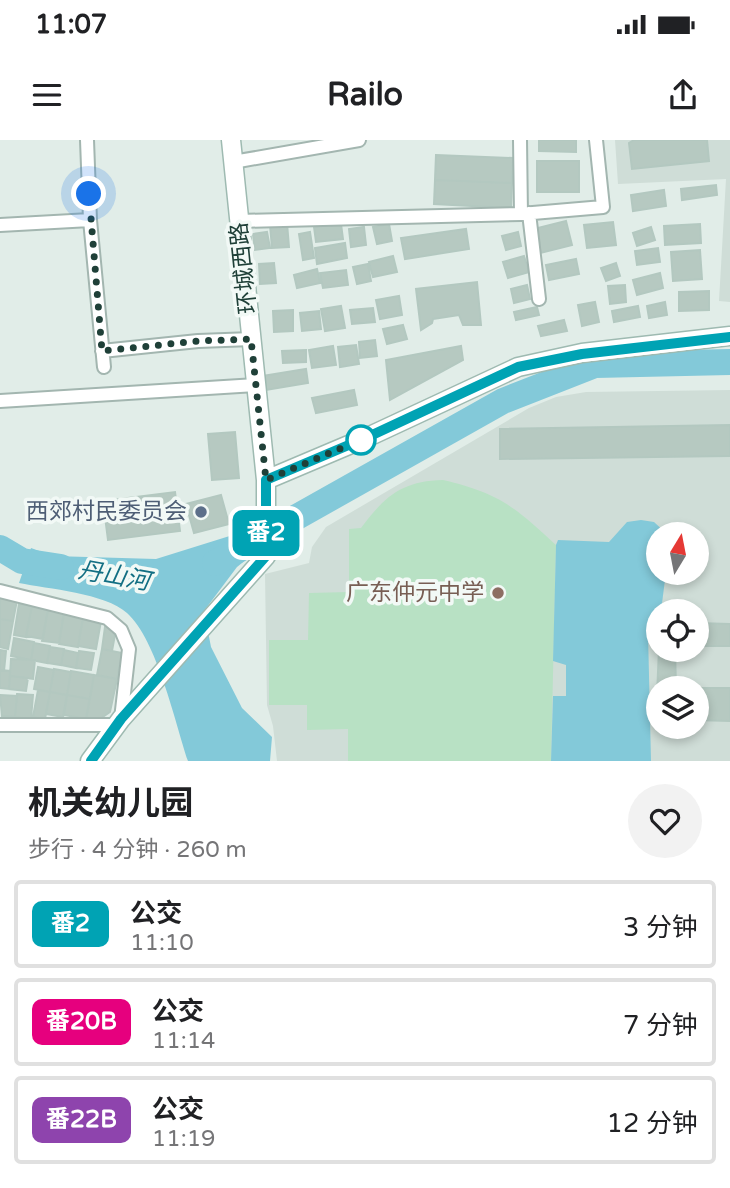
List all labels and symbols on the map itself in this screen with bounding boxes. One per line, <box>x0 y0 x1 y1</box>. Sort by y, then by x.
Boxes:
your location <box>71 176 106 211</box>
street label: 环城西路 <box>225 221 263 315</box>
unlabelled marker <box>346 425 376 455</box>
place label: 西郊村民委员会 <box>26 498 187 526</box>
marker: 西郊村民委员会 <box>193 504 209 520</box>
line badge: 番2 <box>234 510 298 556</box>
north arrow <box>646 522 709 584</box>
water label: 丹山河 <box>76 555 156 597</box>
place label: 广东仲元中学 <box>346 579 484 607</box>
marker: 广东仲元中学 <box>490 585 506 601</box>

